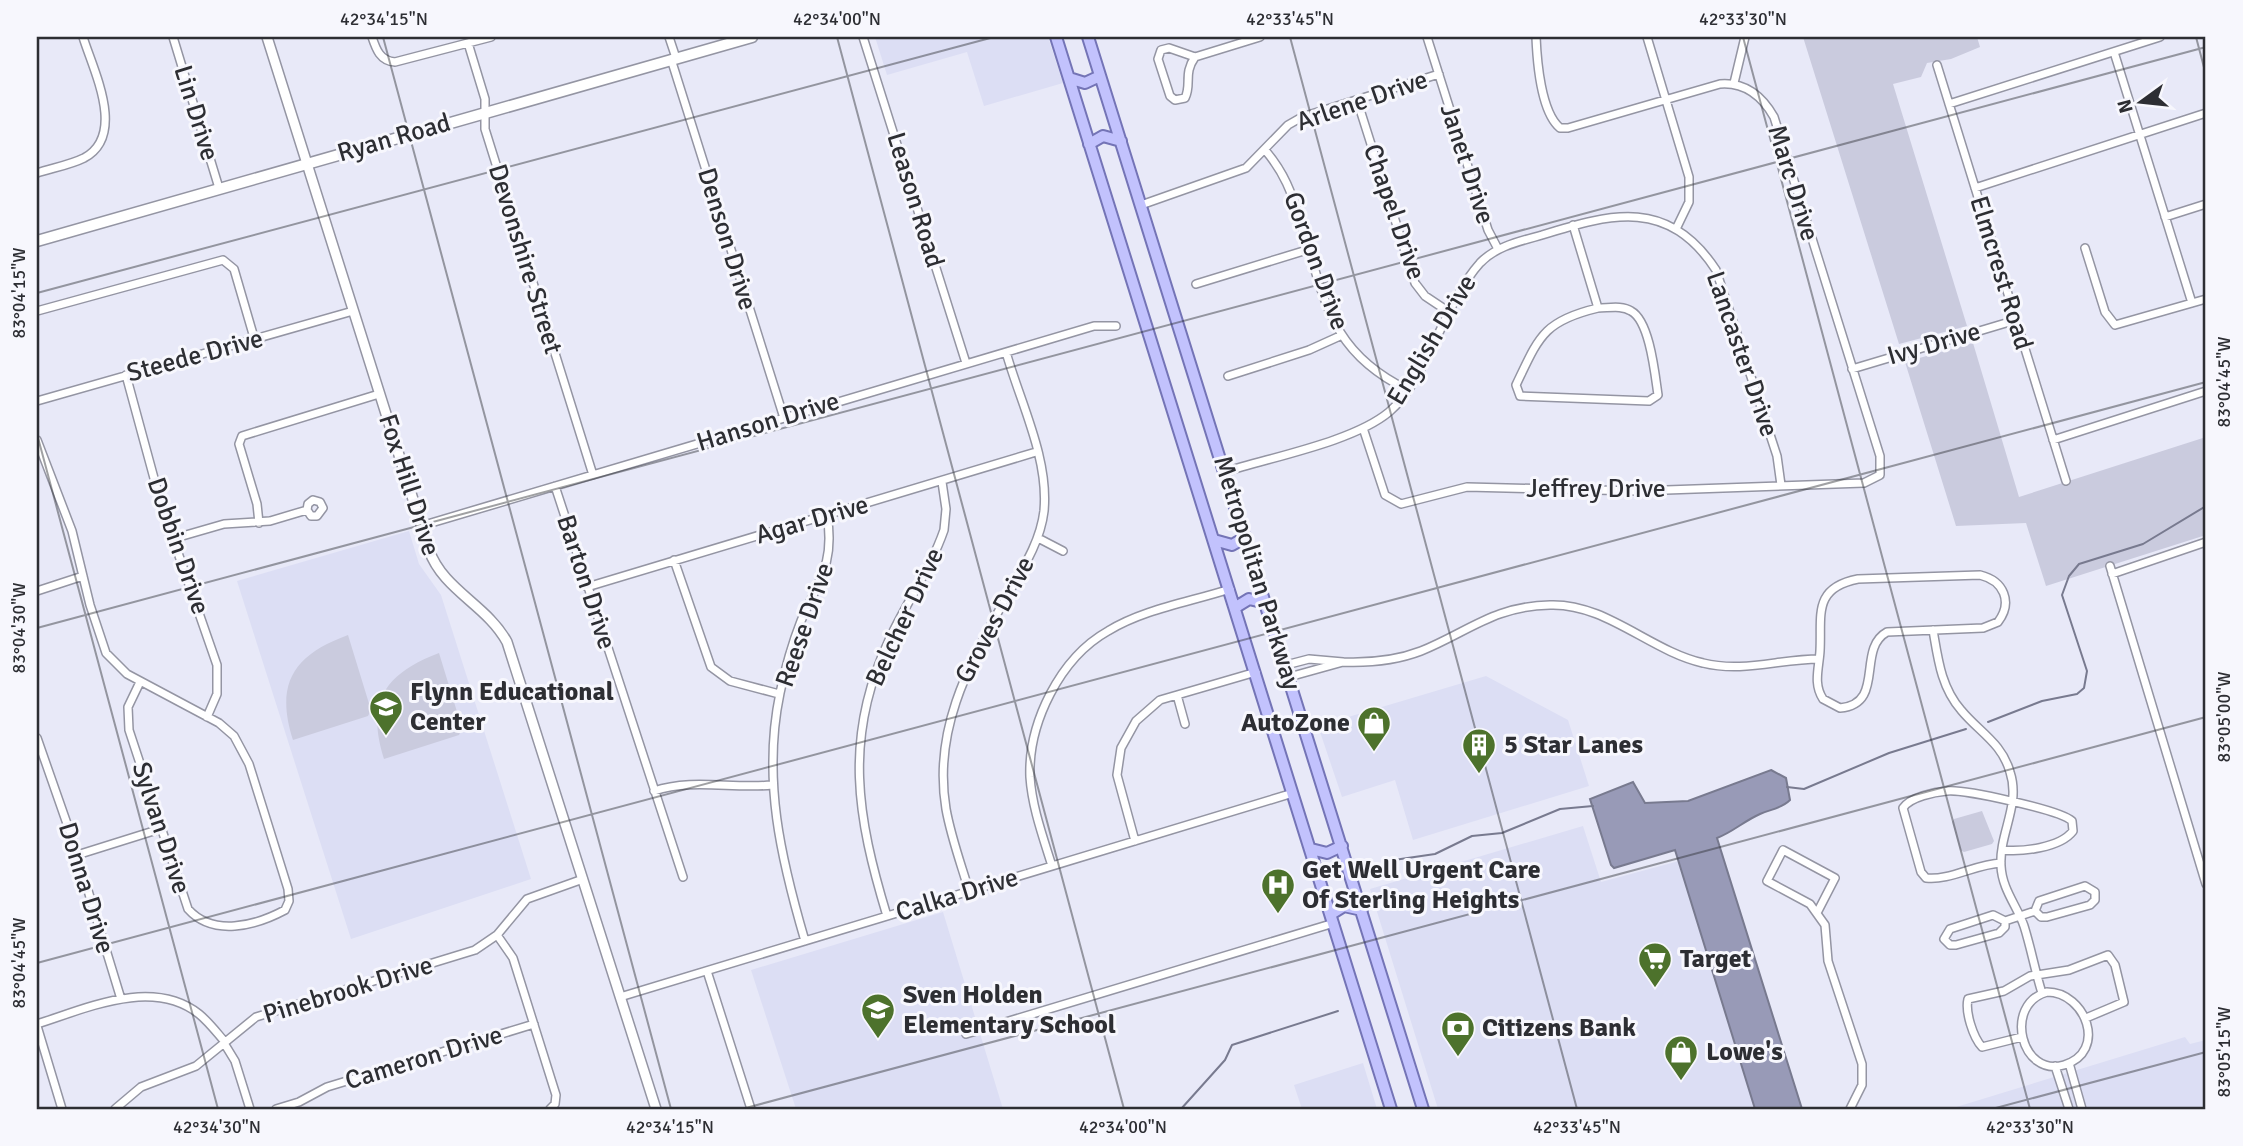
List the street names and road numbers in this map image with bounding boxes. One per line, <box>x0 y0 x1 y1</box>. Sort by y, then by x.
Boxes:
street label: Lin Drive <box>166 61 226 165</box>
street label: Arlene Drive <box>1292 64 1432 138</box>
street label: Janet Drive <box>1433 100 1501 228</box>
street label: Ryan Road <box>334 107 454 169</box>
street label: Marc Drive <box>1760 121 1826 245</box>
street label: Leason Road <box>879 129 951 271</box>
street label: Chapel Drive <box>1356 140 1432 284</box>
street label: Devonshire Street <box>481 160 569 358</box>
street label: Denson Drive <box>690 164 764 314</box>
street label: Gordon Drive <box>1276 187 1356 335</box>
street label: Elmcrest Road <box>1962 192 2040 354</box>
street label: Lancaster Drive <box>1699 267 1785 441</box>
street label: English Drive <box>1381 269 1483 411</box>
street label: Ivy Drive <box>1884 315 1984 373</box>
street label: Steede Drive <box>123 322 267 390</box>
street label: Hanson Drive <box>693 385 843 459</box>
street label: Fox Hill Drive <box>371 410 447 560</box>
street label: Metropolitan Parkway <box>1206 452 1308 694</box>
street label: Dobbin Drive <box>140 473 216 619</box>
street label: Jeffrey Drive <box>1526 473 1666 505</box>
street label: Agar Drive <box>752 489 872 551</box>
street label: Barton Drive <box>549 511 623 653</box>
street label: Belcher Drive <box>859 543 951 691</box>
street label: Groves Drive <box>948 551 1042 689</box>
street label: Reese Drive <box>769 559 841 691</box>
street label: Sylvan Drive <box>125 758 197 898</box>
street label: Donna Drive <box>51 818 121 958</box>
street label: Calka Drive <box>892 861 1022 929</box>
street label: Pinebrook Drive <box>259 949 437 1031</box>
street label: Cameron Drive <box>341 1019 507 1097</box>

